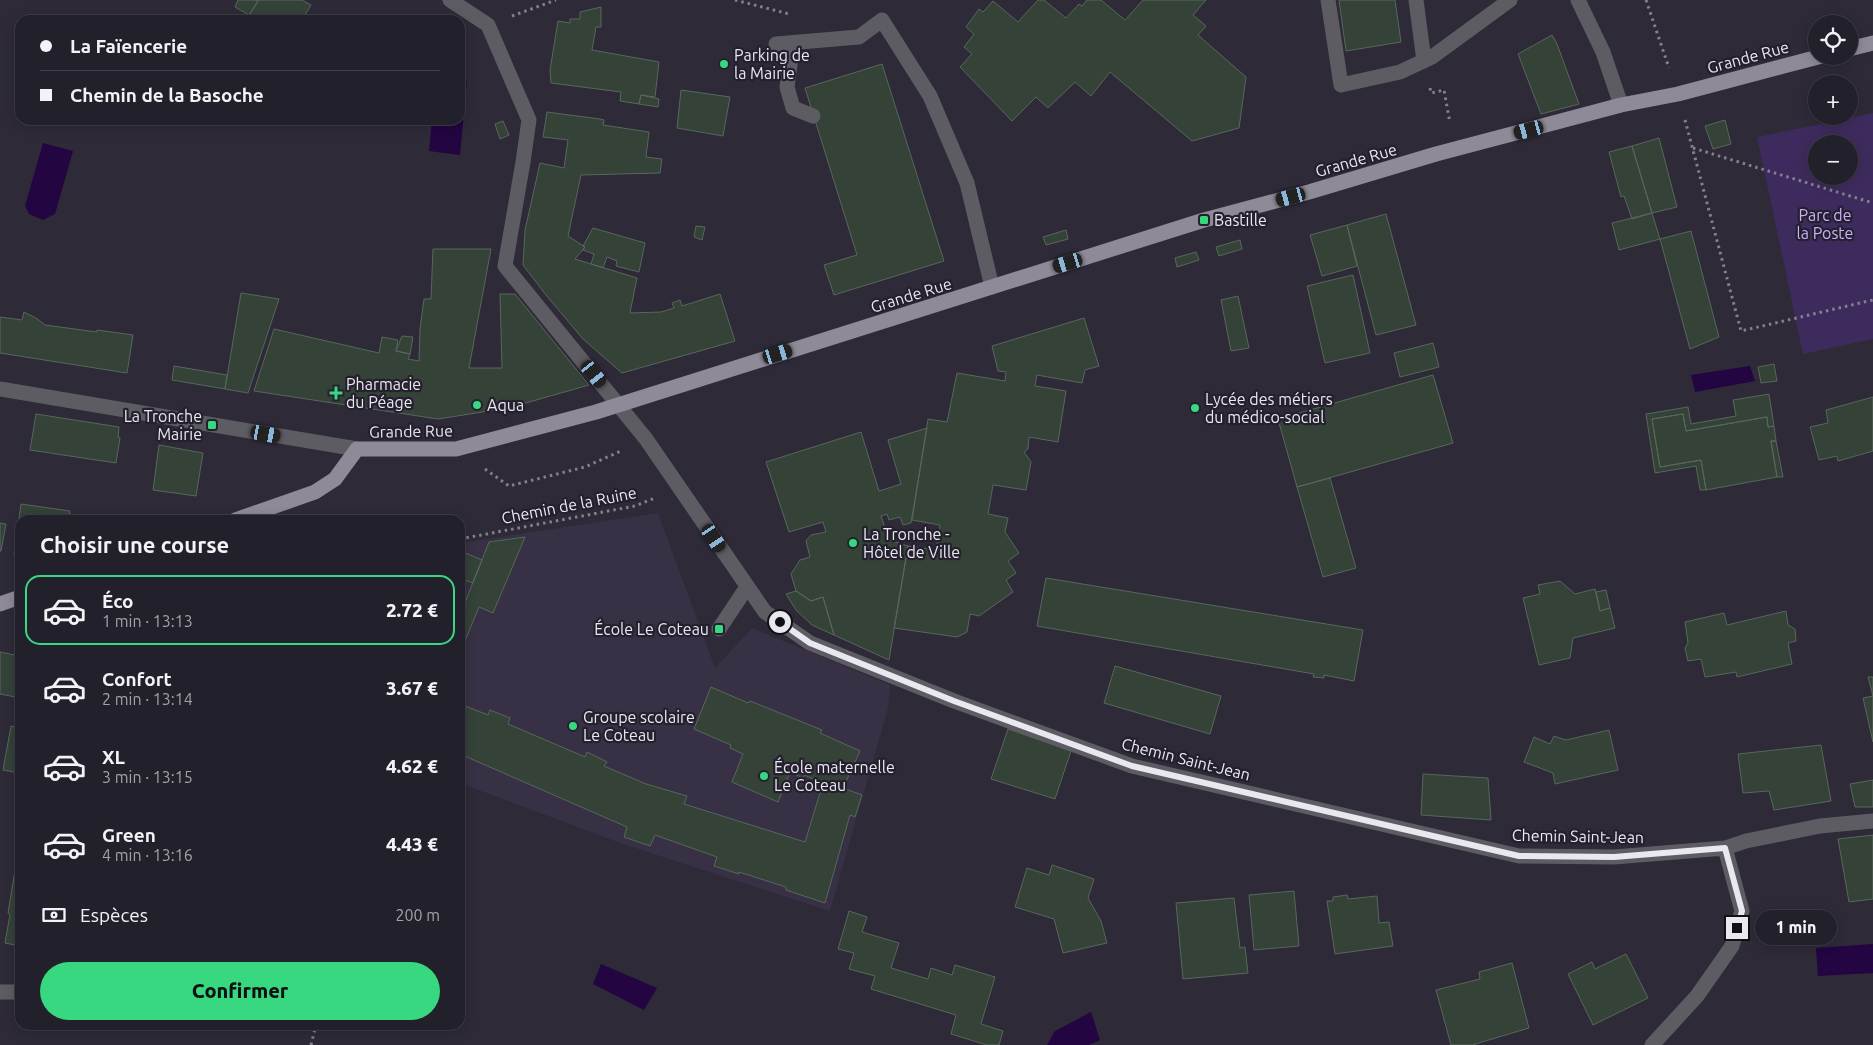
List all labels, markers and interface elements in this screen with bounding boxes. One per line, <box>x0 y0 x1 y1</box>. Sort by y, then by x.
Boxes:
map controls <box>1808 15 1858 185</box>
button: locate <box>1808 15 1858 65</box>
text: La Faïencerie <box>70 35 187 57</box>
street label: Grande Rue <box>1705 37 1791 77</box>
place label: Parking de la Mairie <box>734 46 810 82</box>
marker: Parking de la Mairie <box>718 58 730 70</box>
button: + <box>1808 75 1858 125</box>
text: Chemin de la Basoche <box>70 84 264 106</box>
car <box>1512 119 1545 141</box>
button: − <box>1808 135 1858 185</box>
street label: Grande Rue <box>1313 140 1399 180</box>
car <box>1274 186 1307 208</box>
park label: Parc de la Poste <box>1797 206 1853 242</box>
place label: Bastille <box>1214 211 1267 229</box>
marker: Bastille <box>1198 214 1210 226</box>
car <box>1051 251 1084 275</box>
street label: Grande Rue <box>868 274 954 316</box>
car <box>761 342 794 366</box>
car <box>578 358 609 390</box>
place label: Pharmacie du Péage <box>346 375 421 411</box>
marker: Pharmacie du Péage <box>330 387 342 399</box>
place label: Lycée des métiers du médico-social <box>1205 390 1333 426</box>
place label: Aqua <box>487 396 524 414</box>
marker: Aqua <box>471 399 483 411</box>
marker: Lycée des métiers du médico-social <box>1189 402 1201 414</box>
place label: La Tronche Mairie <box>124 407 202 443</box>
marker: La Tronche Mairie <box>206 419 218 431</box>
street label: Grande Rue <box>369 421 453 441</box>
car <box>249 424 282 444</box>
street label: Chemin de la Ruine <box>500 483 638 527</box>
car <box>699 521 728 555</box>
place label: La Tronche - Hôtel de Ville <box>863 525 960 561</box>
text: Choisir une course <box>40 532 229 557</box>
marker: La Tronche - Hôtel de Ville <box>847 537 859 549</box>
icon: car <box>42 588 87 633</box>
text: Éco <box>102 590 134 612</box>
text: 2.72 € <box>386 599 438 621</box>
route start <box>769 611 791 633</box>
text: 1 min · 13:13 <box>102 612 193 630</box>
place label: École Le Coteau <box>594 618 709 638</box>
marker: École Le Coteau <box>713 623 725 635</box>
icon: car <box>42 666 87 711</box>
text: Confort <box>102 668 172 690</box>
text: 3.67 € <box>386 677 438 699</box>
text: 2 min · 13:14 <box>102 690 193 708</box>
place label: Groupe scolaire Le Coteau <box>583 708 695 744</box>
marker: Groupe scolaire Le Coteau <box>567 720 579 732</box>
street label: Chemin Saint-Jean <box>1120 734 1252 784</box>
icon: car <box>42 744 87 789</box>
text: XL <box>102 746 125 768</box>
text: 4.62 € <box>386 755 438 777</box>
place label: École maternelle Le Coteau <box>774 756 895 794</box>
text: 3 min · 13:15 <box>102 768 193 786</box>
marker: École maternelle Le Coteau <box>758 770 770 782</box>
icon: car <box>42 822 87 867</box>
text: Green <box>102 824 156 846</box>
street label: Chemin Saint-Jean <box>1512 826 1644 846</box>
text: 4.43 € <box>386 833 438 855</box>
text: 4 min · 13:16 <box>102 846 193 864</box>
icon: cash <box>40 901 68 929</box>
text: Espèces <box>80 904 148 926</box>
text: 200 m <box>395 906 440 924</box>
callout: 1 min <box>1754 910 1837 946</box>
route end <box>1726 917 1748 939</box>
text: 1 min <box>1776 918 1816 936</box>
button: Confirmer <box>40 962 440 1020</box>

